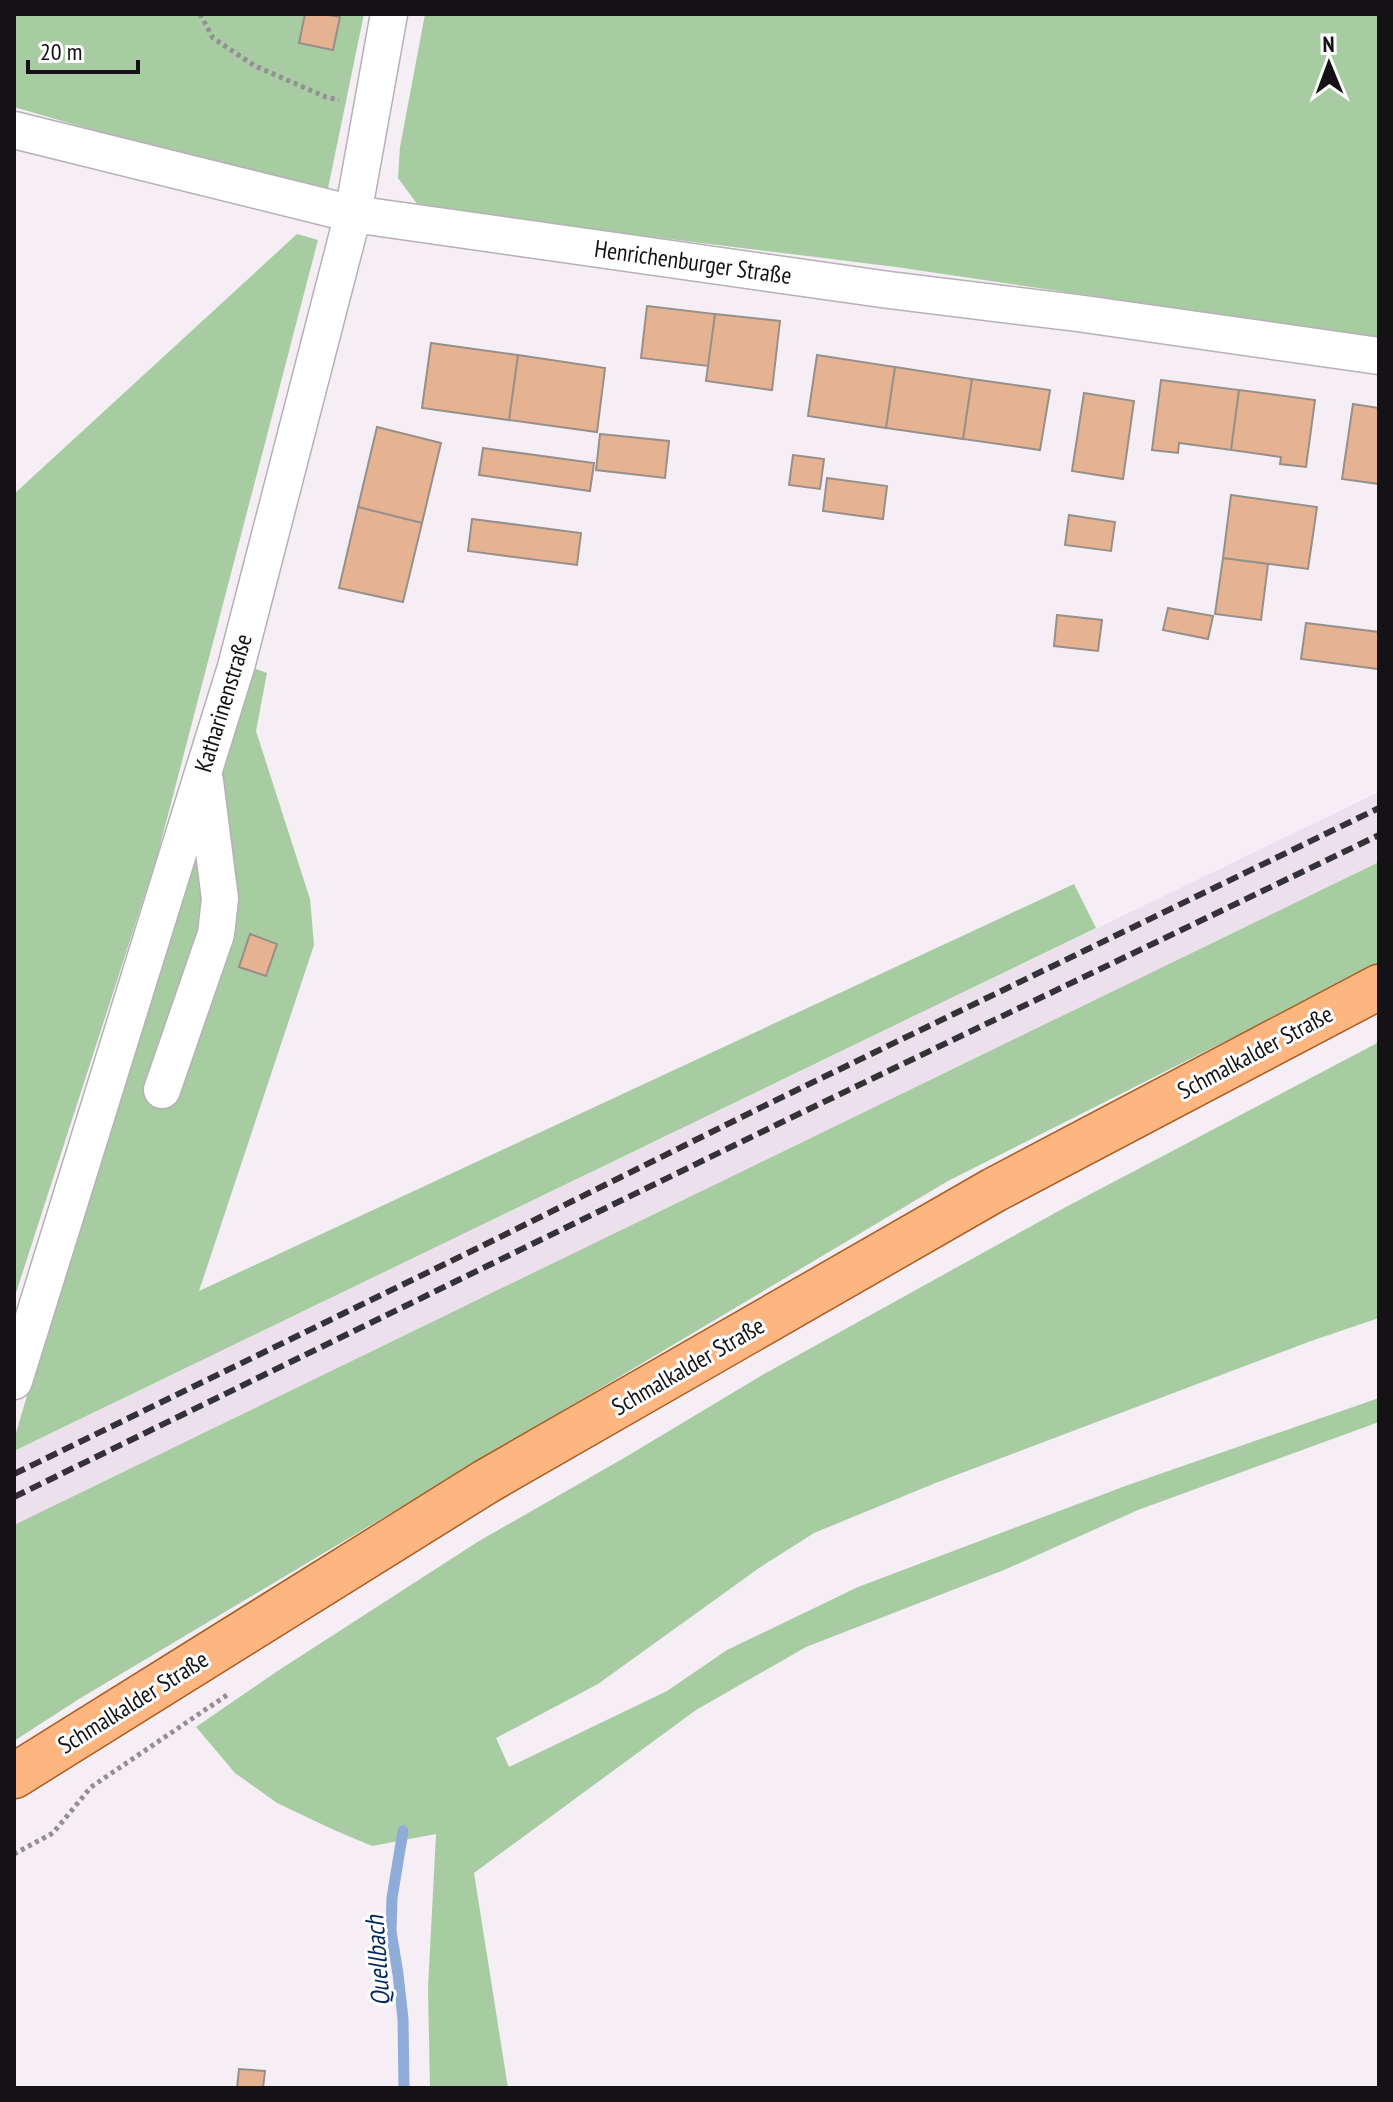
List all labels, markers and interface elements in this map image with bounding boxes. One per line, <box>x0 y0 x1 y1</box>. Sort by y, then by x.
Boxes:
scale bar <box>28 24 138 74</box>
north arrow <box>1289 24 1369 104</box>
text: N <box>1322 30 1335 58</box>
text: 20 m <box>40 36 82 67</box>
street label: Henrichenburger Straße <box>592 233 794 291</box>
street label: Katharinenstraße <box>187 630 259 776</box>
street label: Schmalkalder Straße <box>1172 998 1338 1106</box>
street label: Schmalkalder Straße <box>606 1310 770 1422</box>
street label: Schmalkalder Straße <box>52 1643 214 1761</box>
water label: Quellbach <box>357 1913 397 2007</box>

